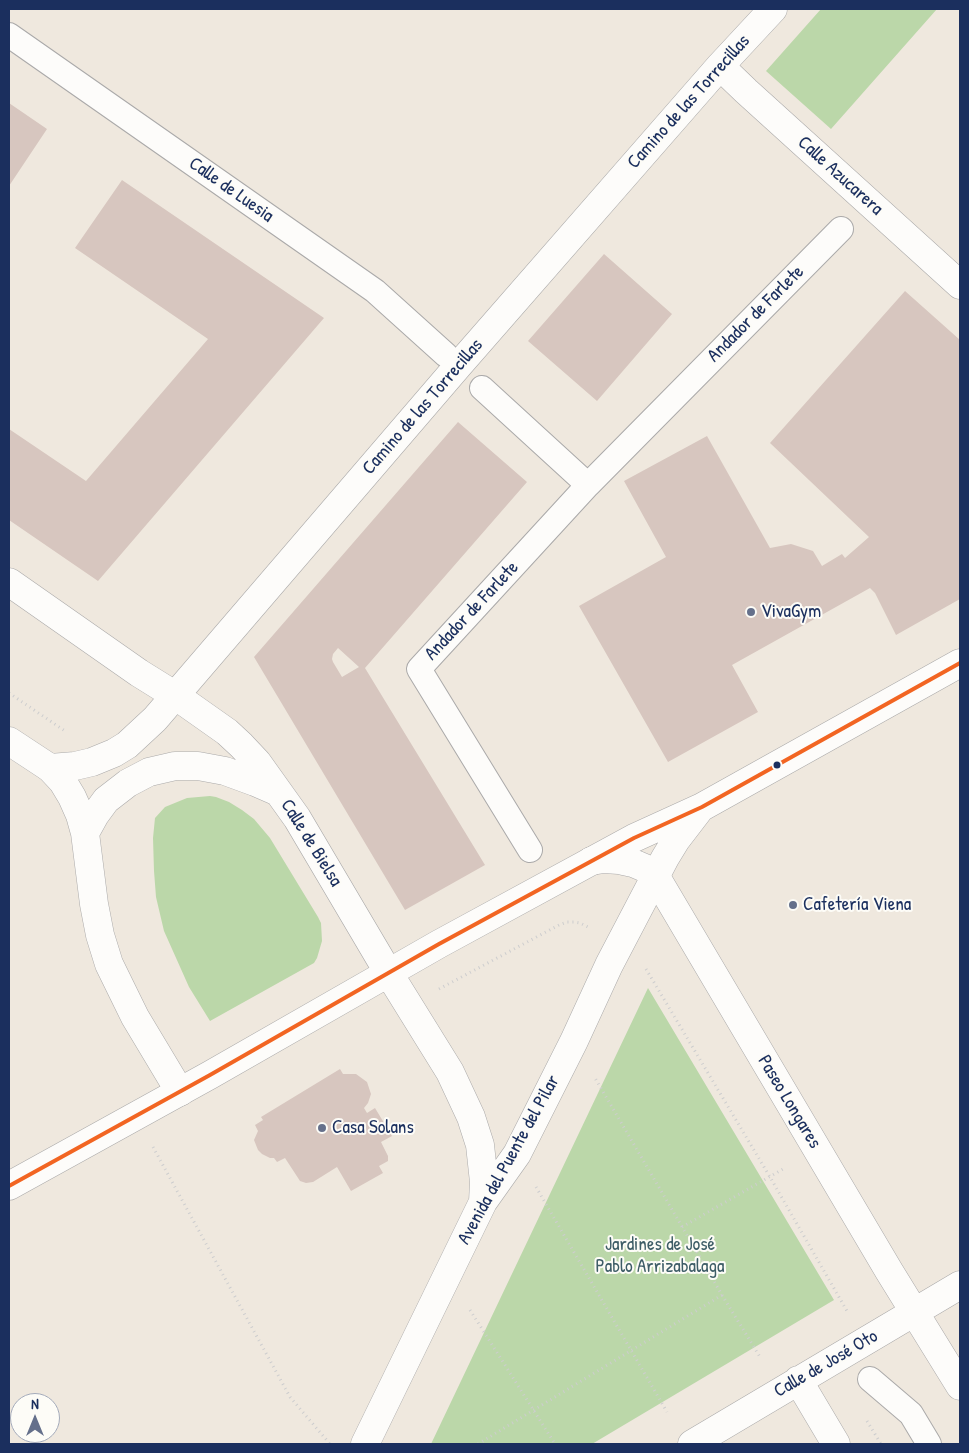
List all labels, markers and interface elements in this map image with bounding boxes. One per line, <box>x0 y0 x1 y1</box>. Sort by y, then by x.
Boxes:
street label: Camino de las Torrecillas <box>623 30 755 174</box>
street label: Calle Azucarera <box>792 132 888 220</box>
street label: Calle de Luesia <box>184 152 278 228</box>
street label: Andador de Farlete <box>703 261 809 367</box>
street label: Camino de las Torrecillas <box>358 334 488 480</box>
street label: Andador de Farlete <box>420 557 524 665</box>
place label: VivaGym <box>761 601 821 623</box>
marker: VivaGym <box>745 606 757 618</box>
unlabelled marker <box>772 760 782 770</box>
street label: Calle de Bielsa <box>275 795 347 891</box>
place label: Cafetería Viena <box>803 894 911 916</box>
marker: Cafetería Viena <box>787 899 799 911</box>
street label: Paseo Longares <box>752 1051 826 1153</box>
street label: Avenida del Puente del Pilar <box>453 1071 565 1249</box>
place label: Casa Solans <box>332 1117 414 1139</box>
marker: Casa Solans <box>316 1122 328 1134</box>
park label: Jardines de José Pablo Arrizabalaga <box>596 1234 724 1278</box>
street label: Calle de José Oto <box>770 1325 882 1403</box>
north arrow <box>10 1393 60 1443</box>
text: N <box>31 1394 39 1413</box>

